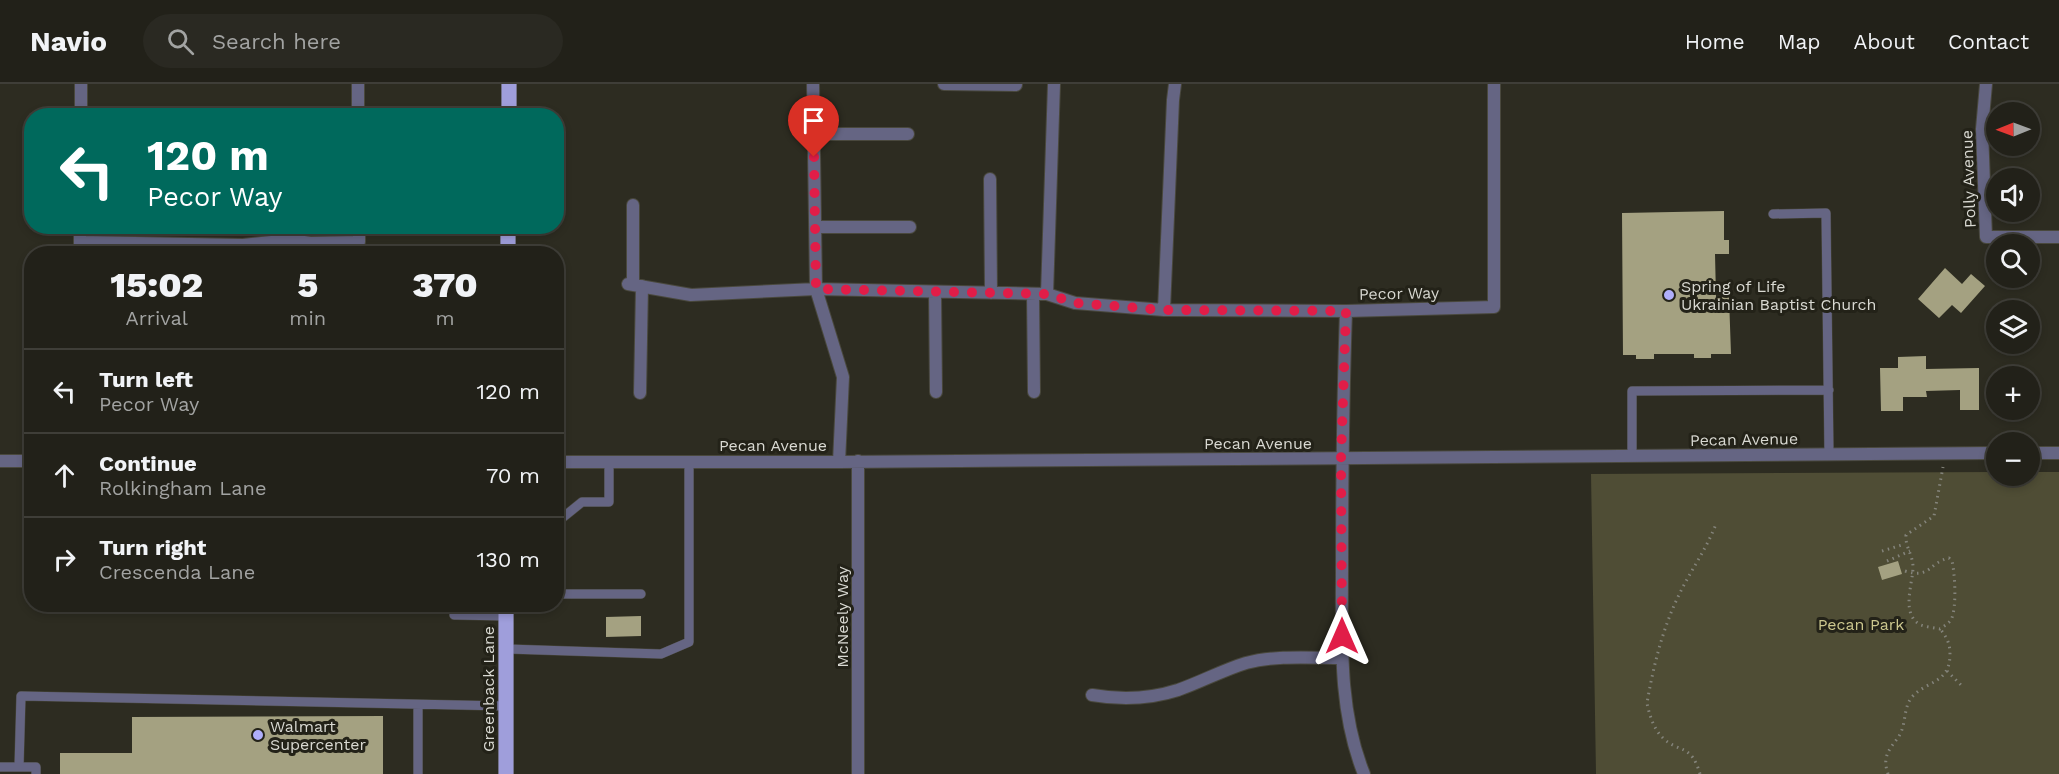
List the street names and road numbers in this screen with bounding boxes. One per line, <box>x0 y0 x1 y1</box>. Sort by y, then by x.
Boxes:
street label: Polly Avenue <box>1957 130 1980 228</box>
street label: Pecor Way <box>1359 283 1440 304</box>
street label: Pecan Avenue <box>1690 429 1798 450</box>
street label: Pecan Avenue <box>1204 434 1312 453</box>
street label: Pecan Avenue <box>719 436 827 455</box>
street label: McNeely Way <box>833 565 852 668</box>
street label: Greenback Lane <box>479 626 498 752</box>

